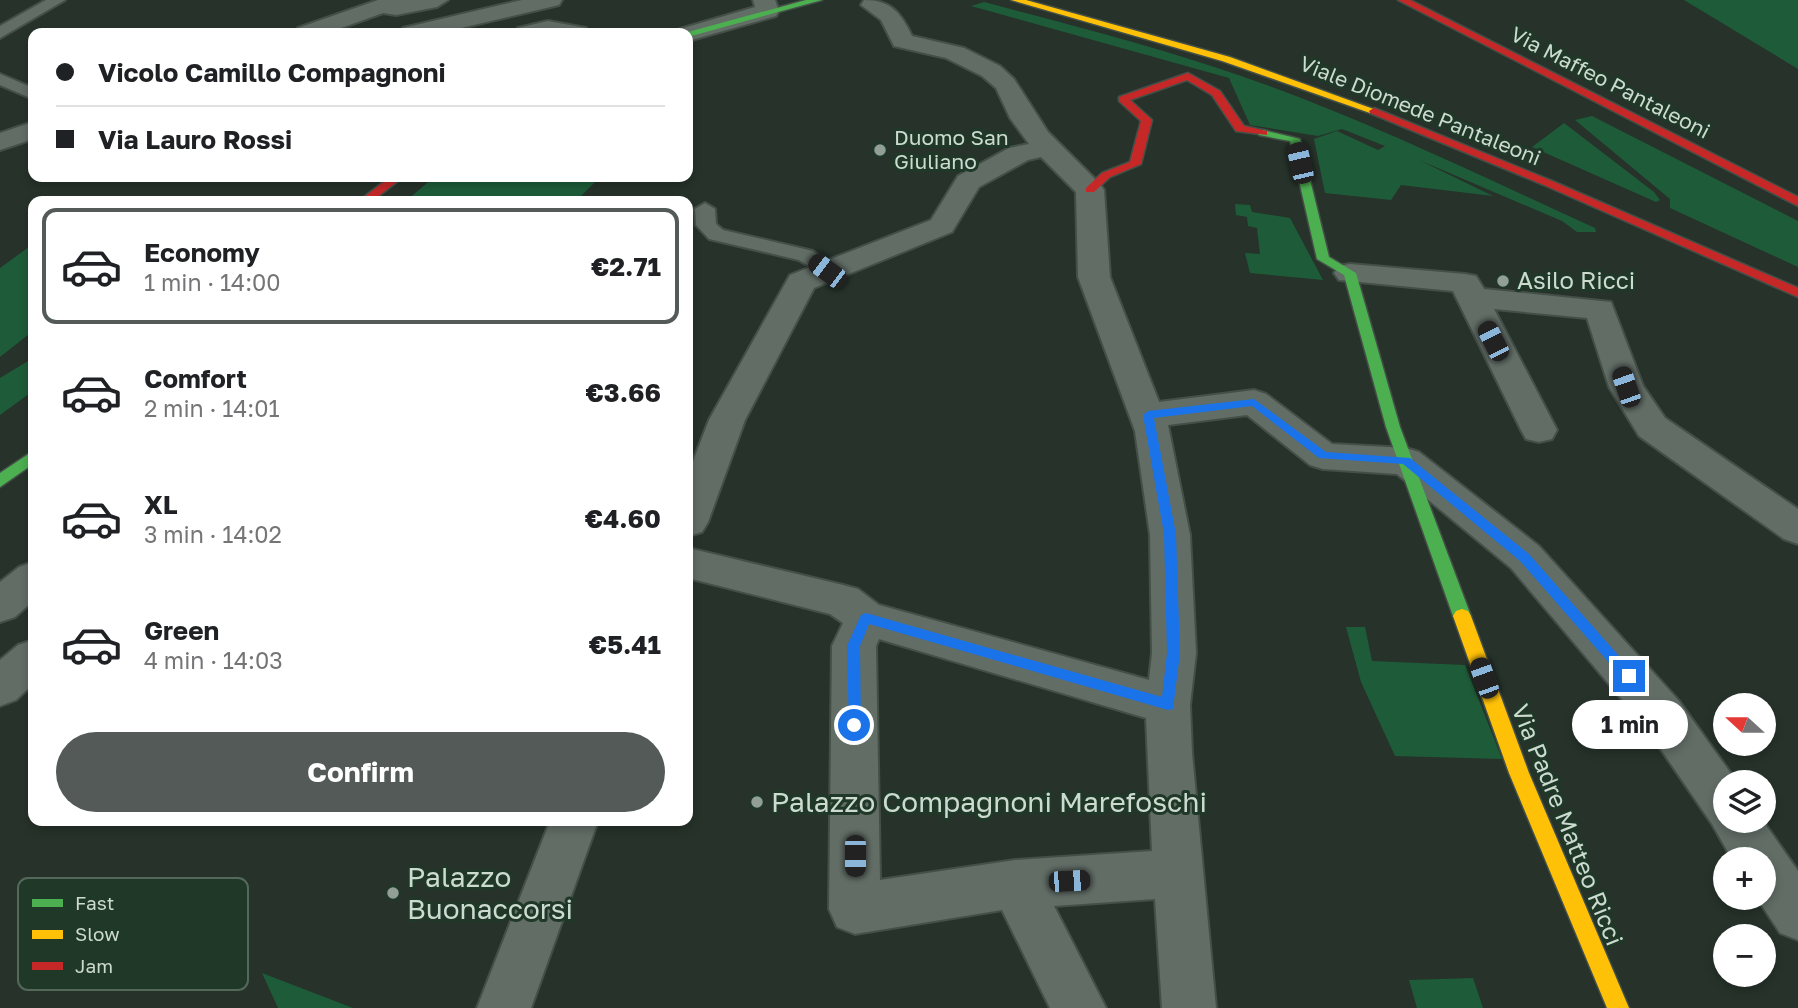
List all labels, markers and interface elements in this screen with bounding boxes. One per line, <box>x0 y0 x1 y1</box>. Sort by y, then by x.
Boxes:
street label: Via Maffeo Pantaleoni <box>1506 21 1715 144</box>
street label: Viale Diomede Pantaleoni <box>1296 50 1545 170</box>
text: Vicolo Camillo Compagnoni <box>98 57 446 88</box>
text: Via Lauro Rossi <box>98 124 292 155</box>
place label: Duomo San Giuliano <box>894 124 1009 174</box>
car <box>1286 140 1315 186</box>
marker: Duomo San Giuliano <box>872 142 888 158</box>
icon: car <box>60 235 123 298</box>
text: Economy <box>144 237 260 268</box>
car <box>804 250 851 292</box>
text: €2.71 <box>591 251 661 282</box>
place label: Asilo Ricci <box>1517 265 1635 294</box>
text: 1 min · 14:00 <box>144 268 281 296</box>
marker: Asilo Ricci <box>1495 273 1511 289</box>
car <box>1475 318 1512 364</box>
icon: car <box>60 361 123 424</box>
text: Comfort <box>144 363 247 394</box>
car <box>1610 364 1643 410</box>
text: €3.66 <box>585 377 661 408</box>
text: 2 min · 14:01 <box>144 394 280 422</box>
icon: car <box>60 487 123 550</box>
text: XL <box>144 489 178 520</box>
text: €4.60 <box>585 503 661 534</box>
text: 3 min · 14:02 <box>144 520 282 548</box>
icon: car <box>60 613 123 676</box>
text: Green <box>144 615 219 646</box>
text: €5.41 <box>589 629 661 660</box>
text: 4 min · 14:03 <box>144 646 283 674</box>
car <box>1467 655 1502 701</box>
route end <box>1613 660 1645 692</box>
north arrow <box>1713 693 1776 756</box>
map controls <box>1713 693 1776 987</box>
street label: Via Padre Matteo Ricci <box>1507 700 1630 949</box>
callout: 1 min <box>1571 700 1687 750</box>
route start <box>838 709 870 741</box>
text: 1 min <box>1601 710 1659 738</box>
button: Confirm <box>56 732 665 812</box>
button: layers <box>1713 770 1776 833</box>
place label: Palazzo Compagnoni Marefoschi <box>771 785 1207 818</box>
marker: Palazzo Compagnoni Marefoschi <box>749 794 765 810</box>
car <box>845 835 866 877</box>
button: + <box>1713 847 1776 910</box>
place label: Palazzo Buonaccorsi <box>407 860 573 925</box>
car <box>1048 869 1091 893</box>
legend <box>18 878 248 990</box>
marker: Palazzo Buonaccorsi <box>385 885 401 901</box>
text: Fast <box>75 891 114 914</box>
text: Slow <box>75 922 120 945</box>
button: − <box>1713 924 1776 987</box>
text: Jam <box>75 954 113 977</box>

